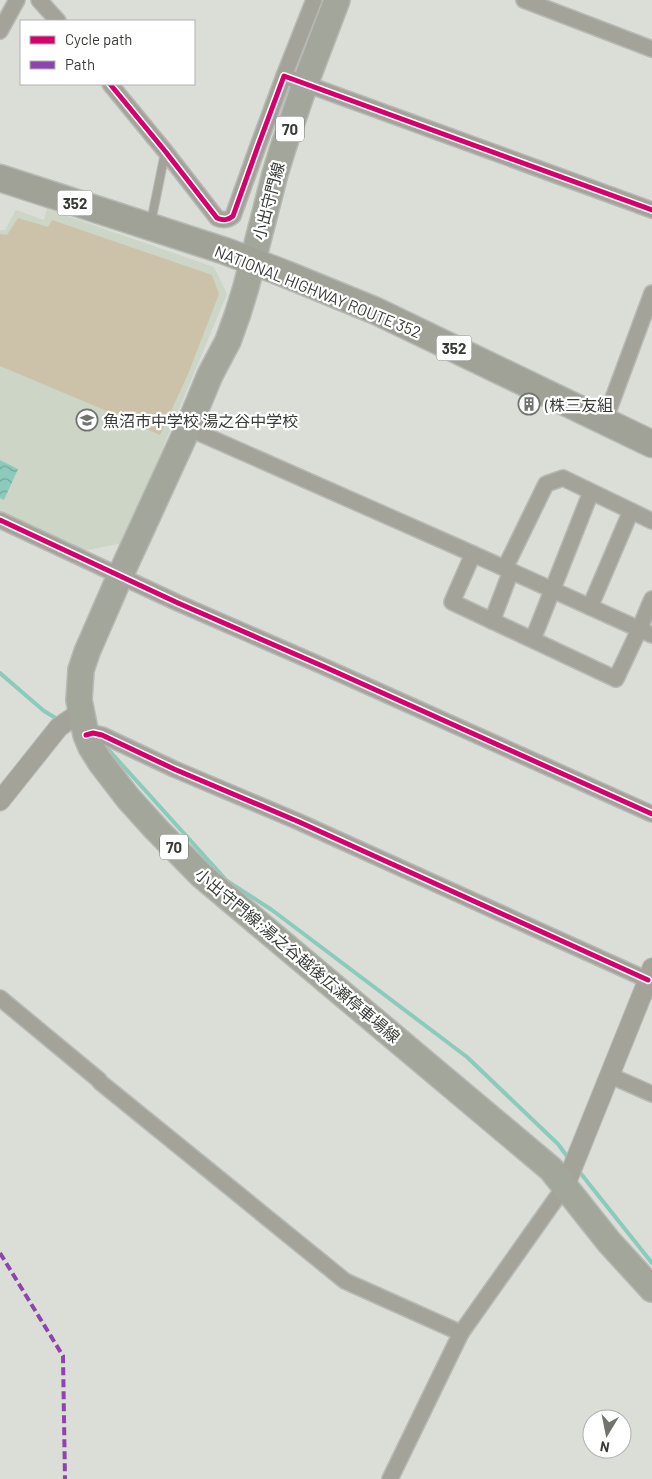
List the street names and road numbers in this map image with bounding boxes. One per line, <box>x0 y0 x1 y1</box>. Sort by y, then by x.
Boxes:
road number: 70 <box>276 116 304 142</box>
street label: 小出守門線 <box>248 160 288 242</box>
road number: 352 <box>58 190 92 216</box>
street label: NATIONAL HIGHWAY ROUTE 352 <box>212 241 424 341</box>
road number: 352 <box>436 336 472 360</box>
road number: 70 <box>160 834 188 860</box>
street label: 小出守門線;湯之谷越後広瀬停車場線 <box>192 864 404 1046</box>

